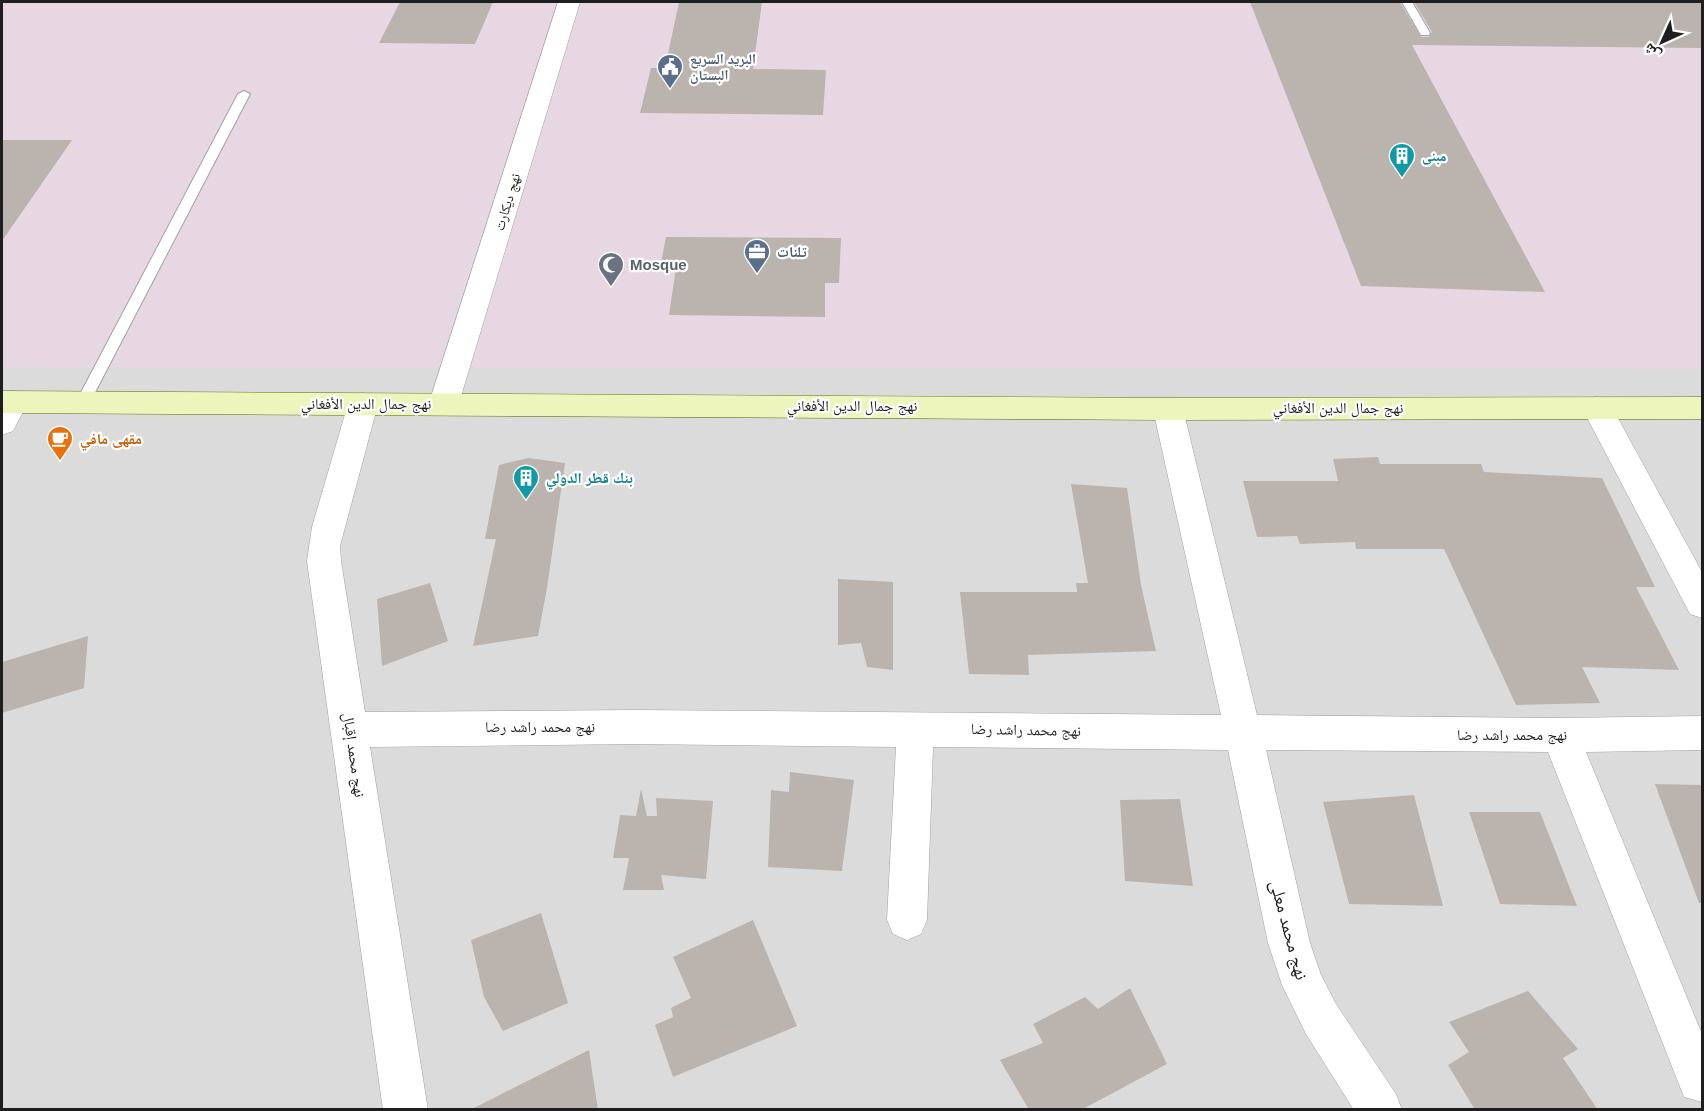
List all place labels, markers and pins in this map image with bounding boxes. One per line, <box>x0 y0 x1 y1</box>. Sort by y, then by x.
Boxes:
place label: البريد السريع البستان <box>690 51 756 84</box>
public building icon: البريد السريع البستان <box>655 52 685 90</box>
building icon: مبنى <box>1387 141 1417 179</box>
place label: مبنى <box>1422 148 1446 165</box>
office icon: تلنات <box>742 237 772 275</box>
place label: تلنات <box>777 243 807 260</box>
mosque icon: Mosque <box>596 250 626 288</box>
place label: Mosque <box>630 256 687 273</box>
cafe icon: مقهى مافي <box>45 424 75 462</box>
place label: مقهى مافي <box>80 430 142 451</box>
building icon: بنك قطر الدولي <box>511 463 541 501</box>
place label: بنك قطر الدولي <box>546 469 633 490</box>

